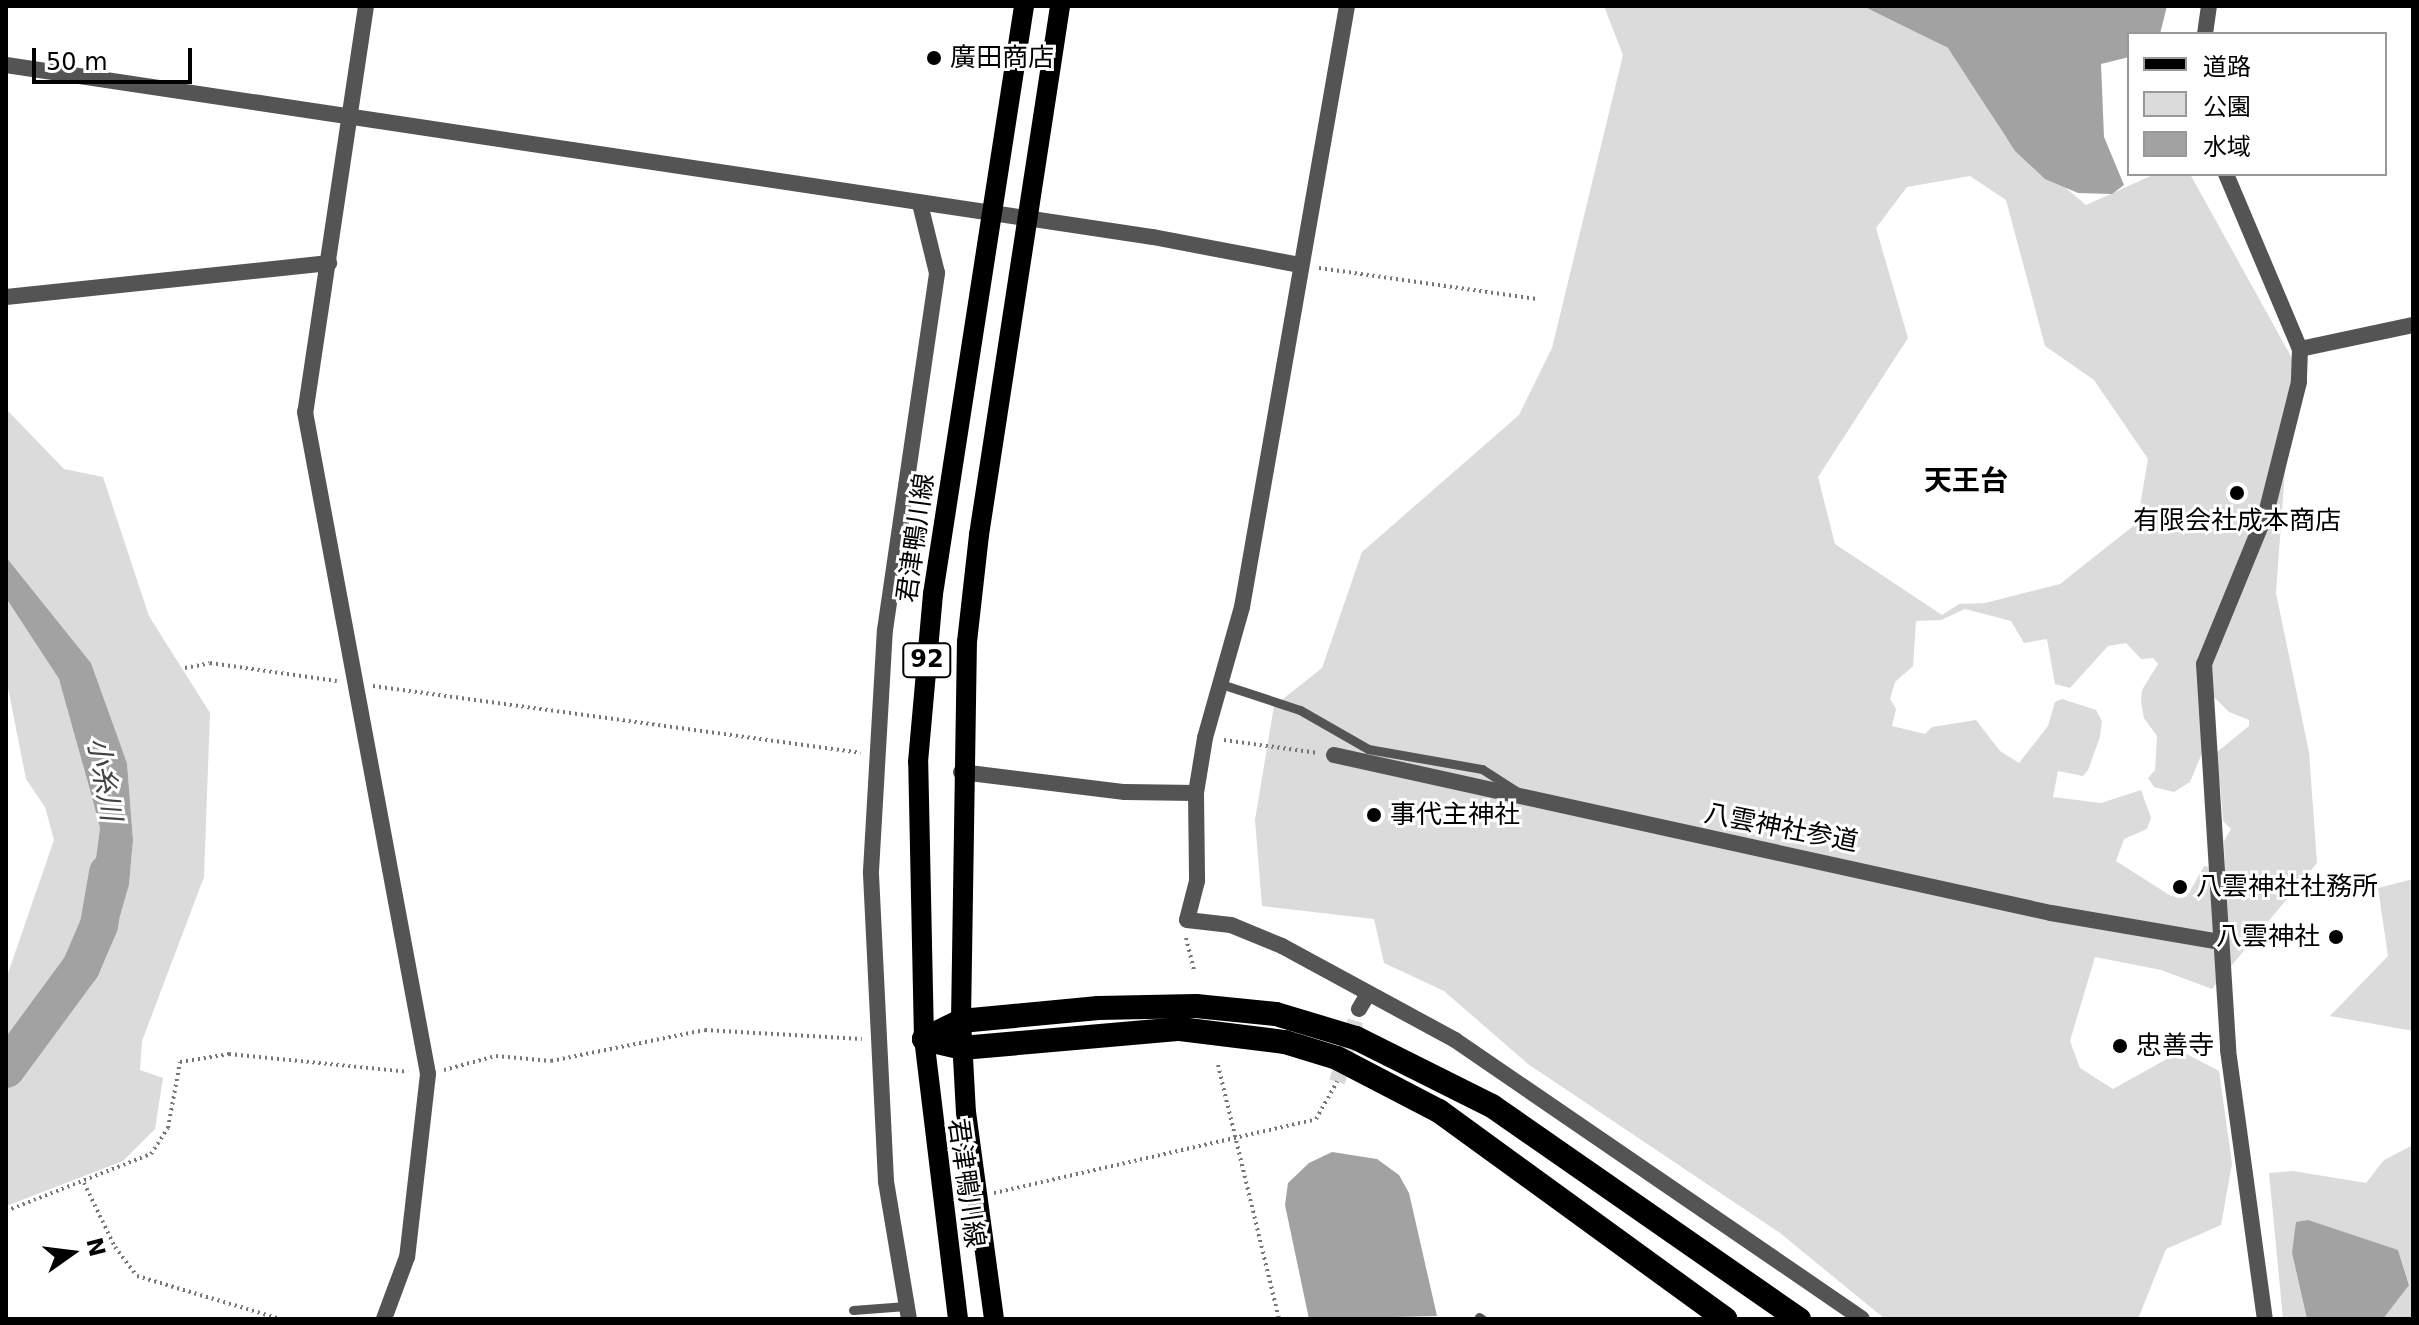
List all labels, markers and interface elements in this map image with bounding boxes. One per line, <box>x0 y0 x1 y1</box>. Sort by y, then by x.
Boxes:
scale bar <box>36 32 196 82</box>
legend <box>2127 32 2387 176</box>
place label: 廣田商店 <box>950 42 1054 74</box>
text: 50 m <box>46 48 108 76</box>
marker: 廣田商店 <box>925 49 943 67</box>
text: 道路 <box>2203 53 2251 81</box>
text: 公園 <box>2203 93 2251 121</box>
text: 水域 <box>2203 133 2251 161</box>
district label: 天王台 <box>1924 464 2008 498</box>
street label: 君津鴨川線 <box>892 471 940 605</box>
marker: 有限会社成本商店 <box>2228 484 2246 502</box>
place label: 有限会社成本商店 <box>2133 505 2341 537</box>
road number: 92 <box>901 640 953 680</box>
water label: 小糸川 <box>80 735 128 823</box>
street label: 八雲神社参道 <box>1701 798 1861 858</box>
place label: 事代主神社 <box>1390 799 1520 831</box>
marker: 事代主神社 <box>1365 806 1383 824</box>
place label: 八雲神社社務所 <box>2196 871 2378 903</box>
marker: 八雲神社社務所 <box>2171 878 2189 896</box>
place label: 八雲神社 <box>2216 921 2320 953</box>
marker: 八雲神社 <box>2327 928 2345 946</box>
place label: 忠善寺 <box>2136 1030 2214 1062</box>
marker: 忠善寺 <box>2111 1037 2129 1055</box>
street label: 君津鴨川線 <box>942 1116 990 1250</box>
north arrow <box>32 1213 112 1293</box>
text: N <box>81 1235 110 1259</box>

